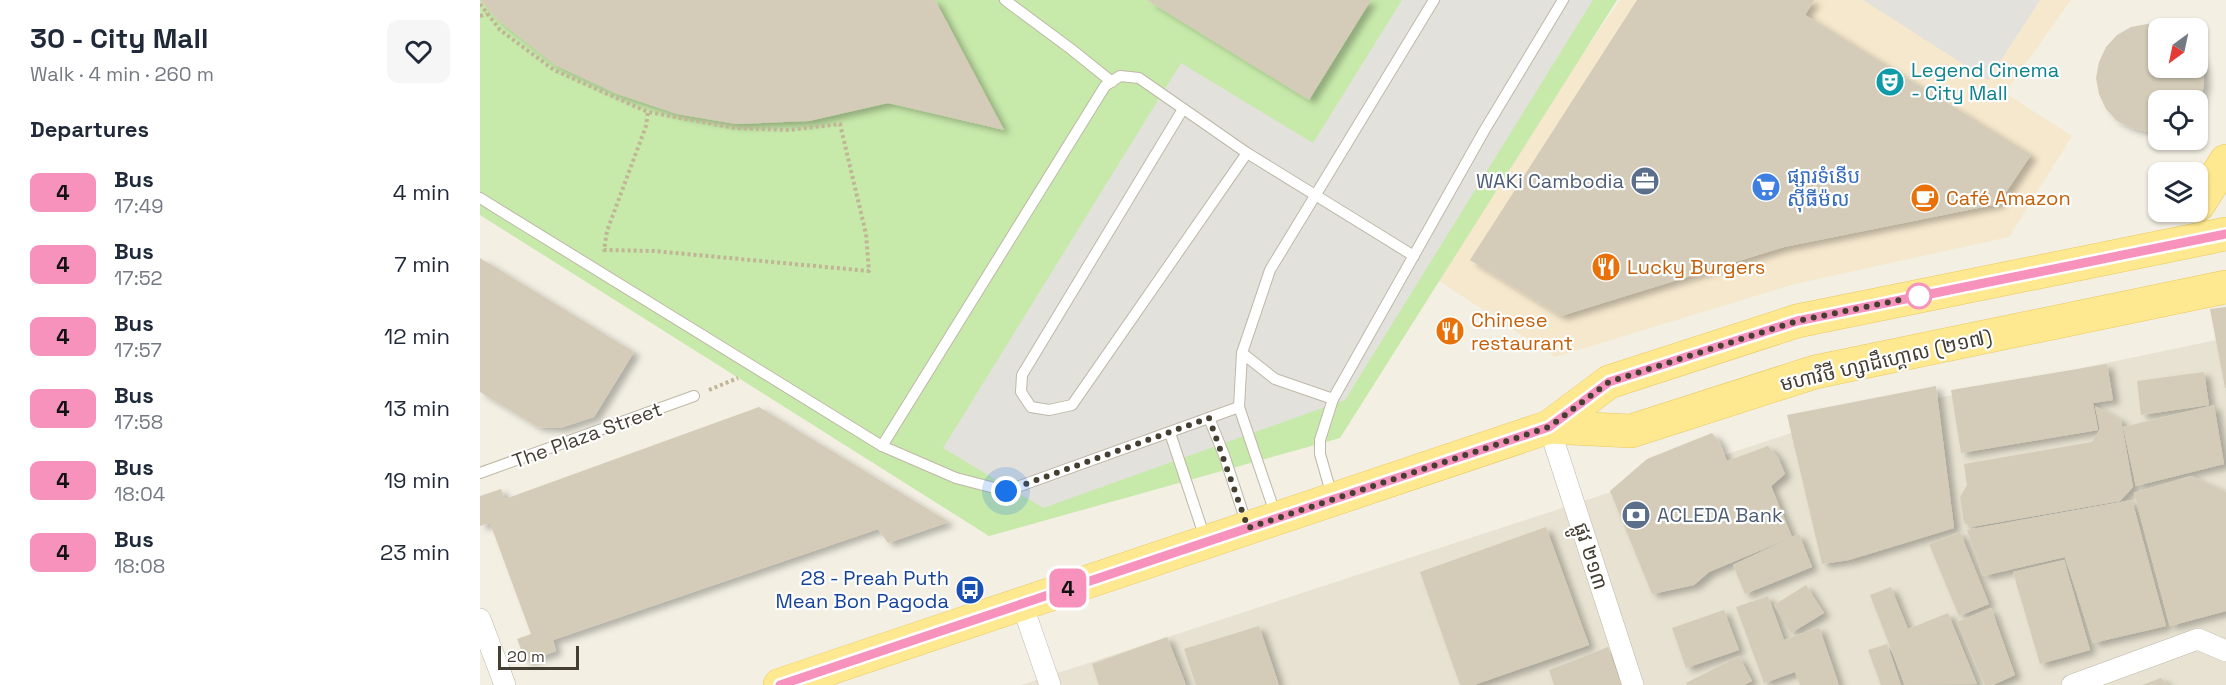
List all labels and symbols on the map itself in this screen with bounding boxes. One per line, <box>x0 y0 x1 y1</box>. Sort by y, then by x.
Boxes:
north arrow <box>2148 18 2208 78</box>
place label: Legend Cinema - City Mall <box>1911 57 2059 106</box>
theatre icon: Legend Cinema - City Mall <box>1874 66 1906 98</box>
place label: ផ្សារទំនើប ស៊ីធីម៉ល <box>1787 163 1860 213</box>
office icon: WAKi Cambodia <box>1629 165 1661 197</box>
place label: WAKi Cambodia <box>1476 168 1624 194</box>
supermarket icon: ផ្សារទំនើប ស៊ីធីម៉ល <box>1750 171 1782 203</box>
cafe icon: Café Amazon <box>1909 182 1941 214</box>
place label: Café Amazon <box>1946 185 2071 211</box>
restaurant icon: Lucky Burgers <box>1590 251 1622 283</box>
place label: Lucky Burgers <box>1627 254 1765 280</box>
unlabelled marker <box>1906 283 1932 309</box>
place label: Chinese restaurant <box>1471 307 1573 356</box>
restaurant icon: Chinese restaurant <box>1434 315 1466 347</box>
street label: មហាវិថី ហ្សាដឹហ្គោល (២១៧) <box>1778 323 1994 397</box>
street label: The Plaza Street <box>509 396 665 474</box>
your location <box>991 476 1021 506</box>
bank icon: ACLEDA Bank <box>1620 499 1652 531</box>
place label: ACLEDA Bank <box>1657 502 1783 528</box>
street label: ផ្លូវ ២១៣ <box>1562 519 1614 595</box>
place label: 28 - Preah Puth Mean Bon Pagoda <box>775 565 949 614</box>
line badge: 4 <box>1048 568 1088 608</box>
bus stop icon: 28 - Preah Puth Mean Bon Pagoda <box>954 574 986 606</box>
scale bar <box>498 643 579 670</box>

